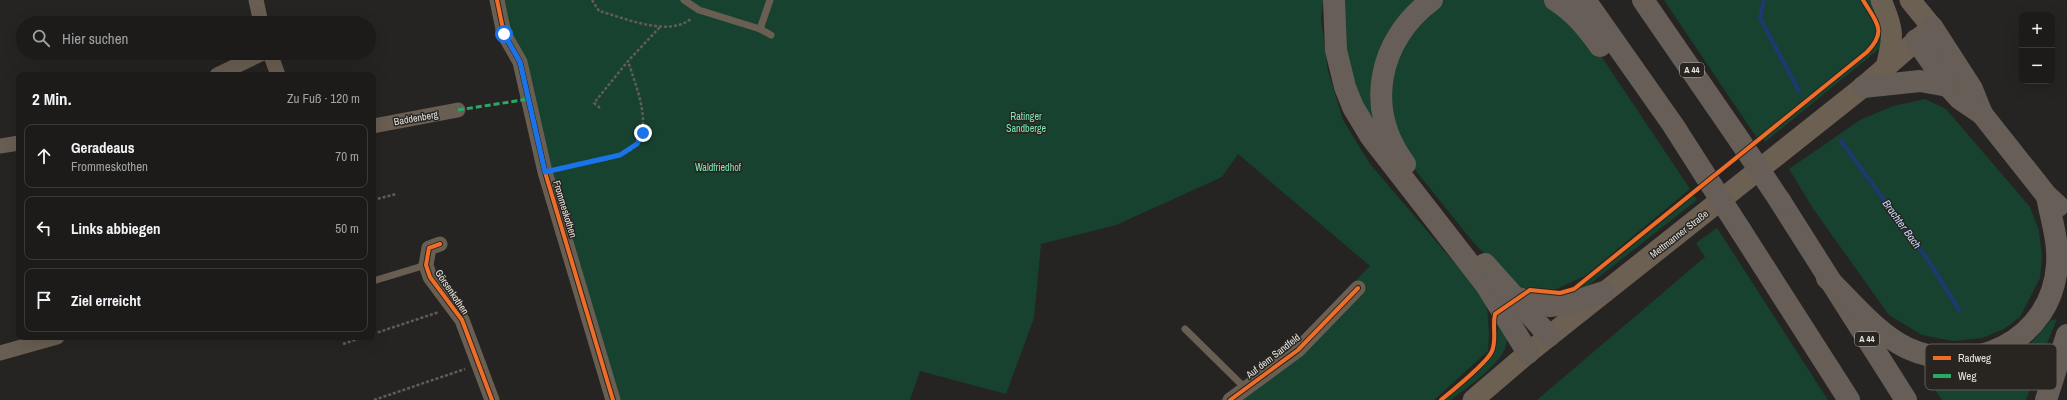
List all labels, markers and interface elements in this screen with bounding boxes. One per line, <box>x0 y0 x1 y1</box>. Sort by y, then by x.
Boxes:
map controls <box>2019 12 2055 84</box>
button: + <box>2019 12 2055 48</box>
search box <box>16 16 376 60</box>
route start <box>495 25 513 43</box>
icon: search <box>30 27 52 49</box>
text: Hier suchen <box>62 28 128 49</box>
button: − <box>2019 48 2055 84</box>
road number: A 44 <box>1680 63 1704 77</box>
text: 2 Min. <box>32 87 72 110</box>
text: Zu Fuß · 120 m <box>287 90 360 107</box>
street label: Baddenberg <box>393 108 440 128</box>
park label: Ratinger Sandberge <box>1006 110 1046 135</box>
route end <box>634 124 652 142</box>
text: Geradeaus <box>71 137 135 158</box>
icon: ahead <box>33 145 55 167</box>
text: 70 m <box>335 148 359 165</box>
text: Frommeskothen <box>71 158 148 175</box>
park label: Waldfriedhof <box>695 161 742 174</box>
street label: Frommeskothen <box>550 179 580 239</box>
water label: Brachter Bach <box>1880 197 1924 251</box>
street label: Mettmanner Straße <box>1647 207 1711 261</box>
icon: left <box>33 217 55 239</box>
text: Links abbiegen <box>71 218 161 239</box>
text: 50 m <box>335 220 359 237</box>
street label: Görsenkothen <box>432 267 472 317</box>
icon: arrive <box>33 289 55 311</box>
text: Ziel erreicht <box>71 290 141 311</box>
street label: Auf dem Sandfeld <box>1243 331 1303 382</box>
road number: A 44 <box>1855 332 1879 346</box>
legend <box>1925 344 2057 390</box>
text: Radweg <box>1958 351 1991 365</box>
text: Weg <box>1958 369 1976 383</box>

